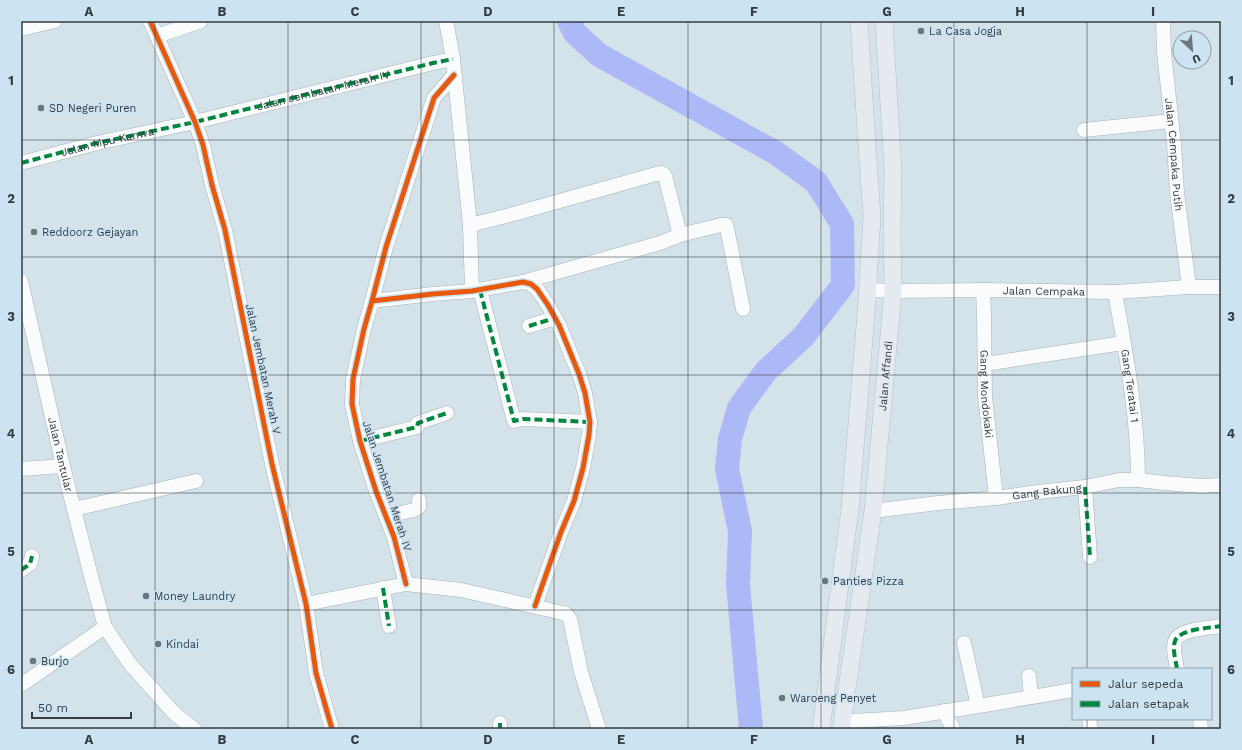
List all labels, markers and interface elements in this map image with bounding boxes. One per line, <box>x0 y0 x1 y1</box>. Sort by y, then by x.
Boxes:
text: A <box>85 4 94 19</box>
text: B <box>218 4 227 19</box>
text: C <box>351 4 360 19</box>
text: D <box>483 4 493 19</box>
text: E <box>617 4 625 19</box>
text: F <box>750 4 758 19</box>
text: G <box>882 4 892 19</box>
text: H <box>1015 4 1025 19</box>
text: I <box>1151 4 1155 19</box>
place label: La Casa Jogja <box>929 25 1002 38</box>
marker: La Casa Jogja <box>916 26 926 36</box>
north arrow <box>1172 30 1212 70</box>
text: U <box>1190 51 1203 66</box>
street label: Jalan Jembatan Merah IV <box>255 67 391 113</box>
text: 1 <box>8 73 14 88</box>
text: 1 <box>1228 73 1234 88</box>
street label: Jalan Cempaka Putih <box>1163 97 1186 212</box>
place label: SD Negeri Puren <box>49 102 136 115</box>
marker: SD Negeri Puren <box>36 103 46 113</box>
street label: Jalan Mpu Kanwa <box>60 125 155 159</box>
text: 2 <box>7 191 15 206</box>
text: 2 <box>1227 191 1235 206</box>
place label: Reddoorz Gejayan <box>42 226 138 239</box>
marker: Reddoorz Gejayan <box>29 227 39 237</box>
street label: Jalan Cempaka <box>1003 284 1085 298</box>
street label: Jalan Jembatan Merah V <box>243 303 283 435</box>
text: 3 <box>7 309 15 324</box>
text: 3 <box>1227 309 1235 324</box>
street label: Jalan Affandi <box>876 340 895 411</box>
street label: Gang Teratai 1 <box>1119 348 1142 423</box>
street label: Gang Mondokaki <box>978 350 996 439</box>
street label: Jalan Tantular <box>46 416 76 494</box>
street label: Jalan Jembatan Merah IV <box>360 419 414 553</box>
text: 4 <box>7 426 16 441</box>
text: 4 <box>1227 426 1236 441</box>
street label: Gang Bakung <box>1011 481 1082 502</box>
text: 5 <box>7 544 15 559</box>
text: 5 <box>1227 544 1235 559</box>
place label: Panties Pizza <box>833 575 904 588</box>
marker: Panties Pizza <box>820 576 830 586</box>
place label: Money Laundry <box>154 590 236 603</box>
marker: Money Laundry <box>141 591 151 601</box>
place label: Kindai <box>166 638 199 651</box>
marker: Kindai <box>153 639 163 649</box>
place label: Burjo <box>41 655 69 668</box>
marker: Burjo <box>28 656 38 666</box>
text: 6 <box>7 662 15 677</box>
text: 6 <box>1227 662 1235 677</box>
legend <box>1072 668 1212 720</box>
text: Jalur sepeda <box>1108 677 1183 691</box>
place label: Waroeng Penyet <box>790 692 876 705</box>
marker: Waroeng Penyet <box>777 693 787 703</box>
scale bar <box>32 694 131 720</box>
text: Jalan setapak <box>1108 697 1190 711</box>
text: 50 m <box>38 701 68 715</box>
text: A <box>85 732 94 747</box>
text: B <box>218 732 227 747</box>
text: C <box>351 732 360 747</box>
text: D <box>483 732 493 747</box>
text: E <box>617 732 625 747</box>
text: F <box>750 732 758 747</box>
text: G <box>882 732 892 747</box>
text: H <box>1015 732 1025 747</box>
text: I <box>1151 732 1155 747</box>

